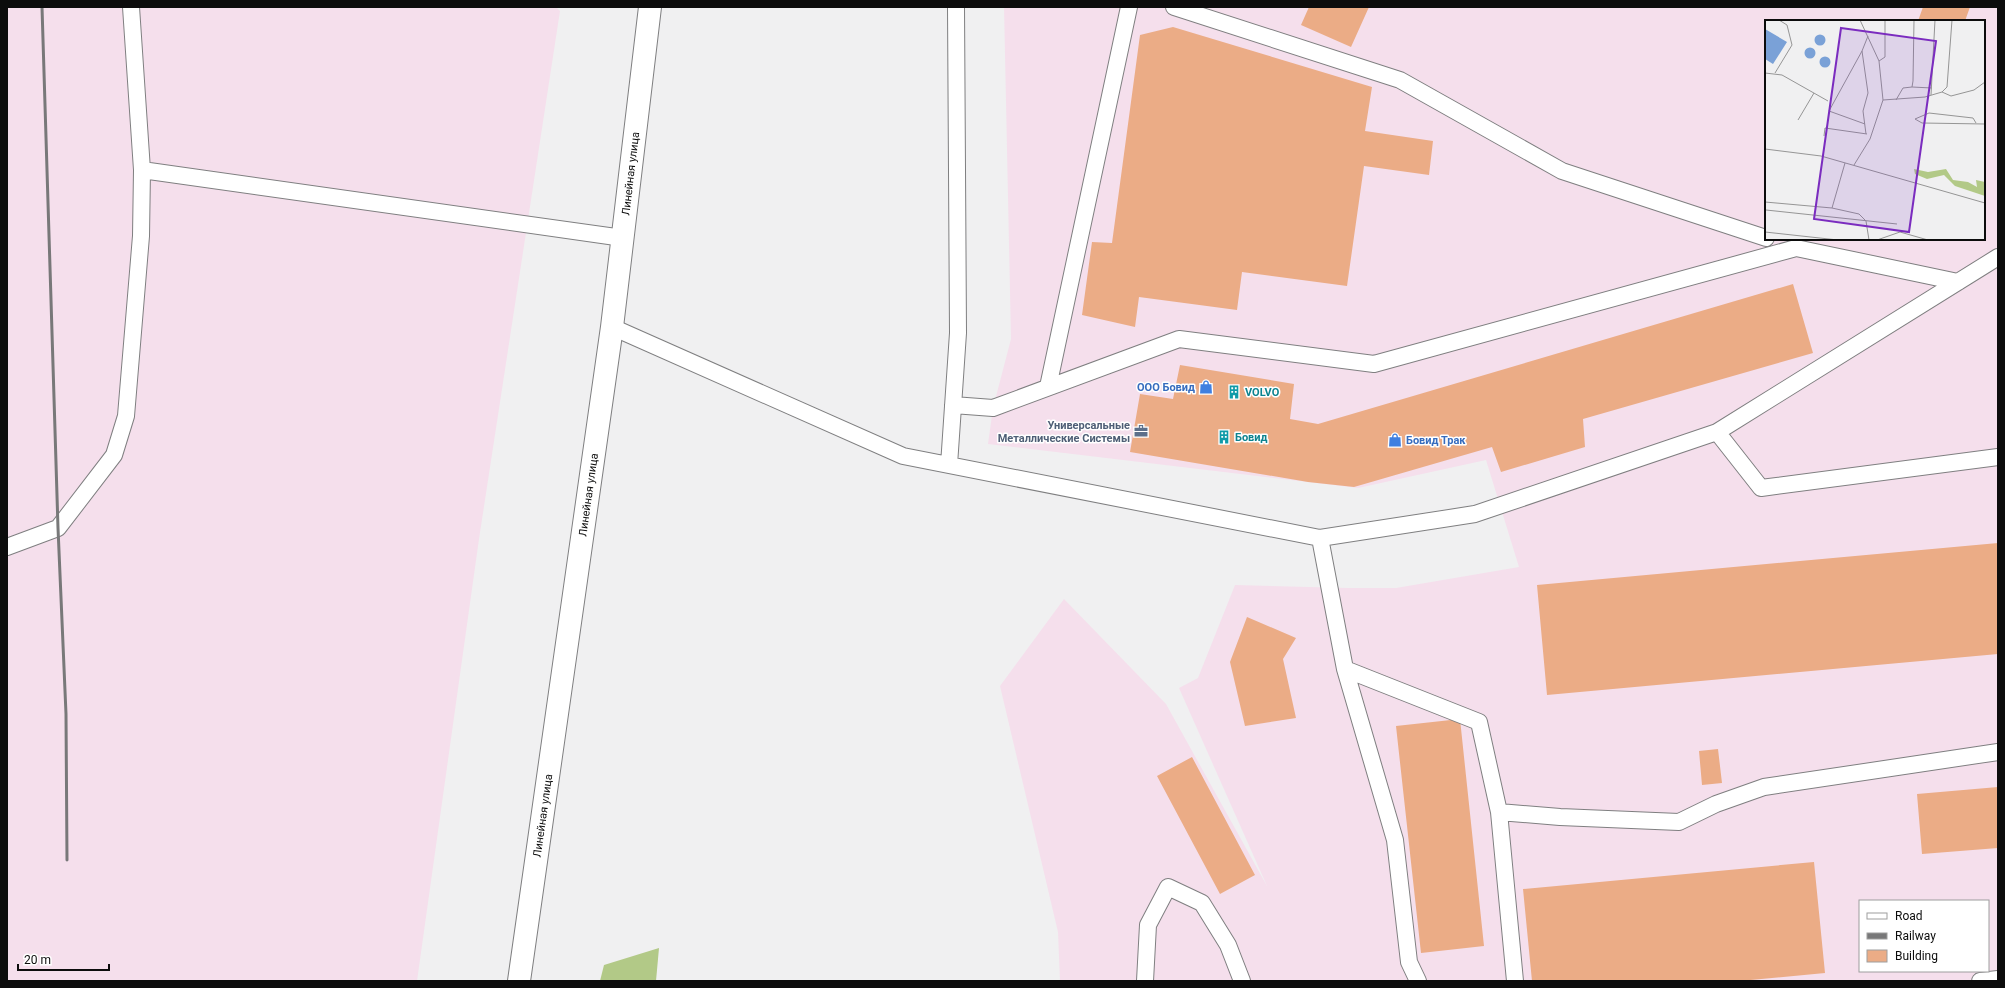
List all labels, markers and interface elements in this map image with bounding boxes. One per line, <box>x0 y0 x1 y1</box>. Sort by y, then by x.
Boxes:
inset map <box>1765 20 1985 240</box>
street label: Линейная улица <box>619 131 642 216</box>
shop icon: ООО Бовид <box>1198 379 1214 395</box>
place label: ООО Бовид <box>1137 381 1195 394</box>
building icon: VOLVO <box>1226 384 1242 400</box>
place label: VOLVO <box>1245 386 1280 399</box>
place label: Универсальные Металлические Системы <box>998 419 1130 445</box>
office icon: Универсальные Металлические Системы <box>1133 423 1149 439</box>
building icon: Бовид <box>1216 429 1232 445</box>
place label: Бовид <box>1235 431 1268 444</box>
shop icon: Бовид Трак <box>1387 432 1403 448</box>
place label: Бовид Трак <box>1406 434 1466 447</box>
street label: Линейная улица <box>576 452 600 537</box>
street label: Линейная улица <box>530 773 555 858</box>
legend <box>1859 900 1989 972</box>
text: Road <box>1895 909 1923 923</box>
text: Railway <box>1895 929 1936 943</box>
scale bar <box>18 946 109 972</box>
text: Building <box>1895 949 1938 963</box>
text: 20 m <box>24 953 51 967</box>

